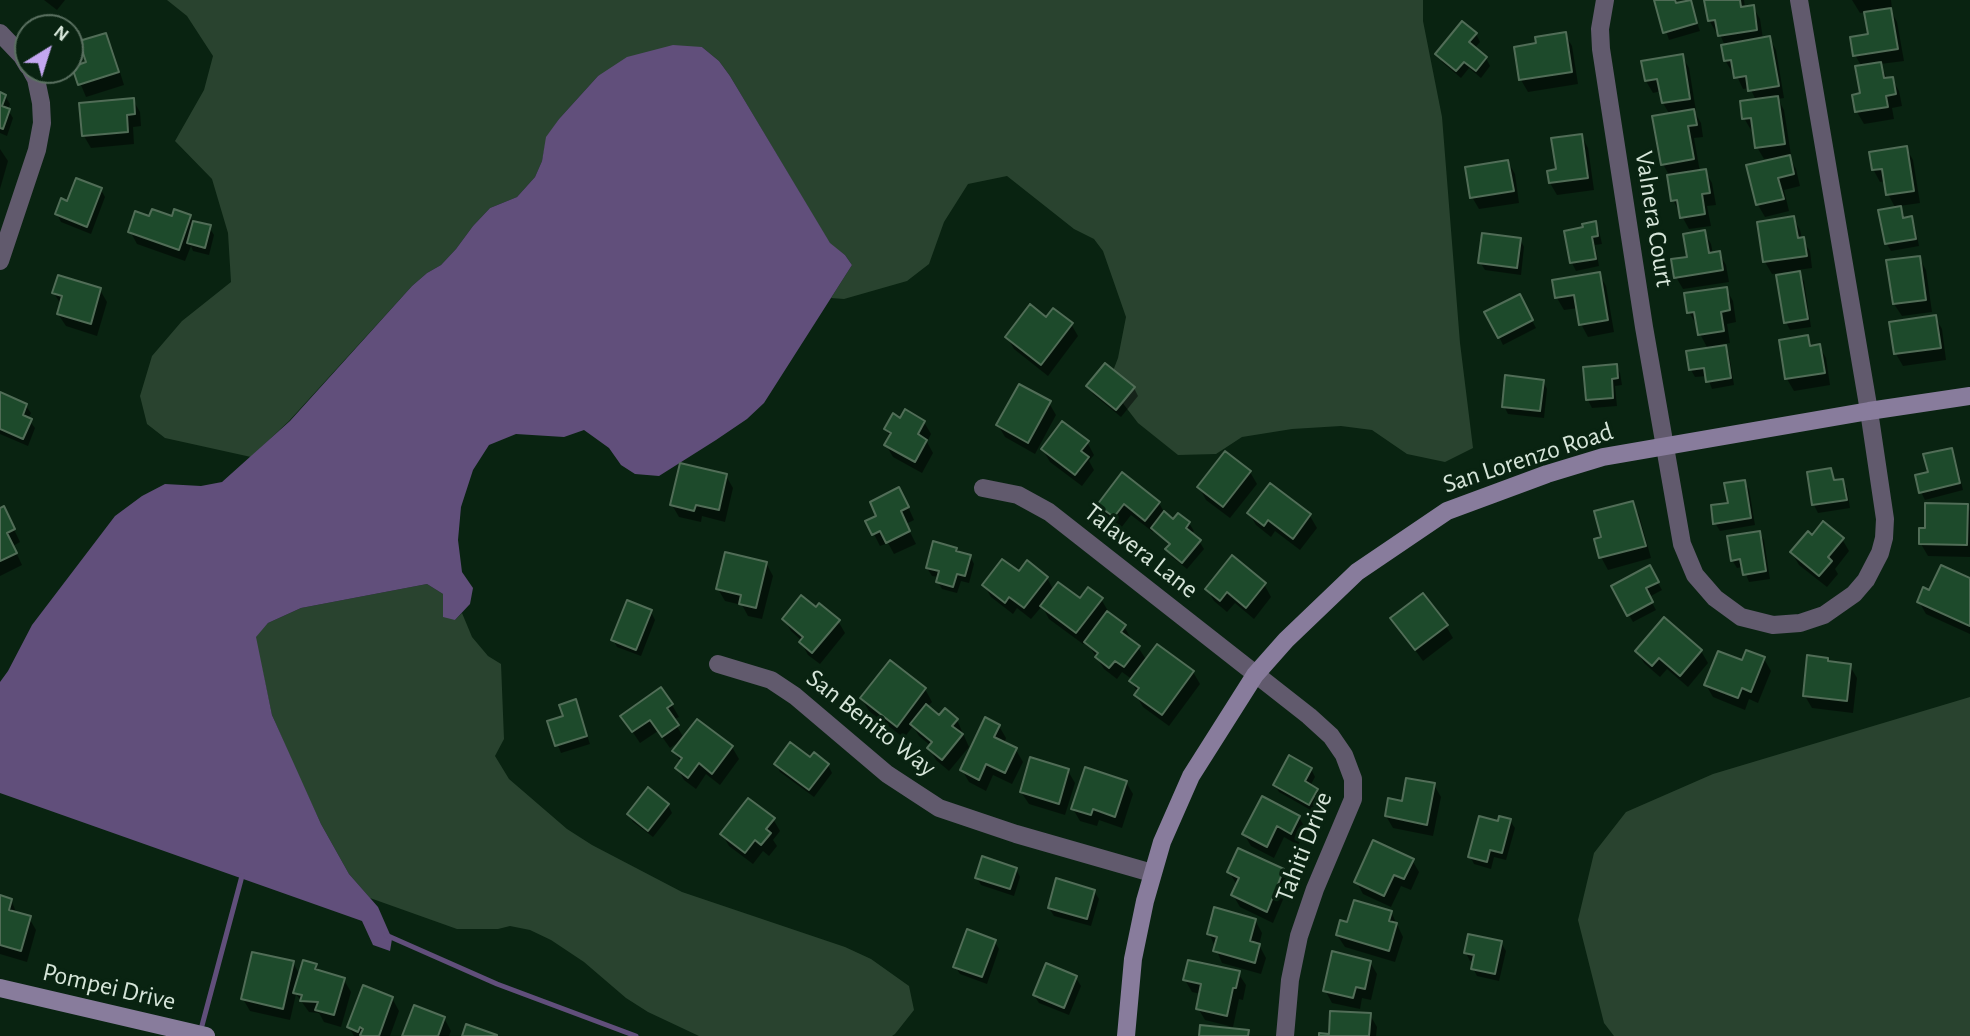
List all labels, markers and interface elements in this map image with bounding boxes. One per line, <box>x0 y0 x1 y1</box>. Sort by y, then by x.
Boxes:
north arrow <box>14 14 84 84</box>
text: N <box>50 22 72 45</box>
street label: Valnera Court <box>1628 149 1680 289</box>
street label: San Lorenzo Road <box>1439 416 1617 500</box>
street label: Talavera Lane <box>1078 497 1204 605</box>
street label: San Benito Way <box>800 663 942 783</box>
street label: Tahiti Drive <box>1269 787 1339 907</box>
street label: Pompei Drive <box>39 957 179 1017</box>

